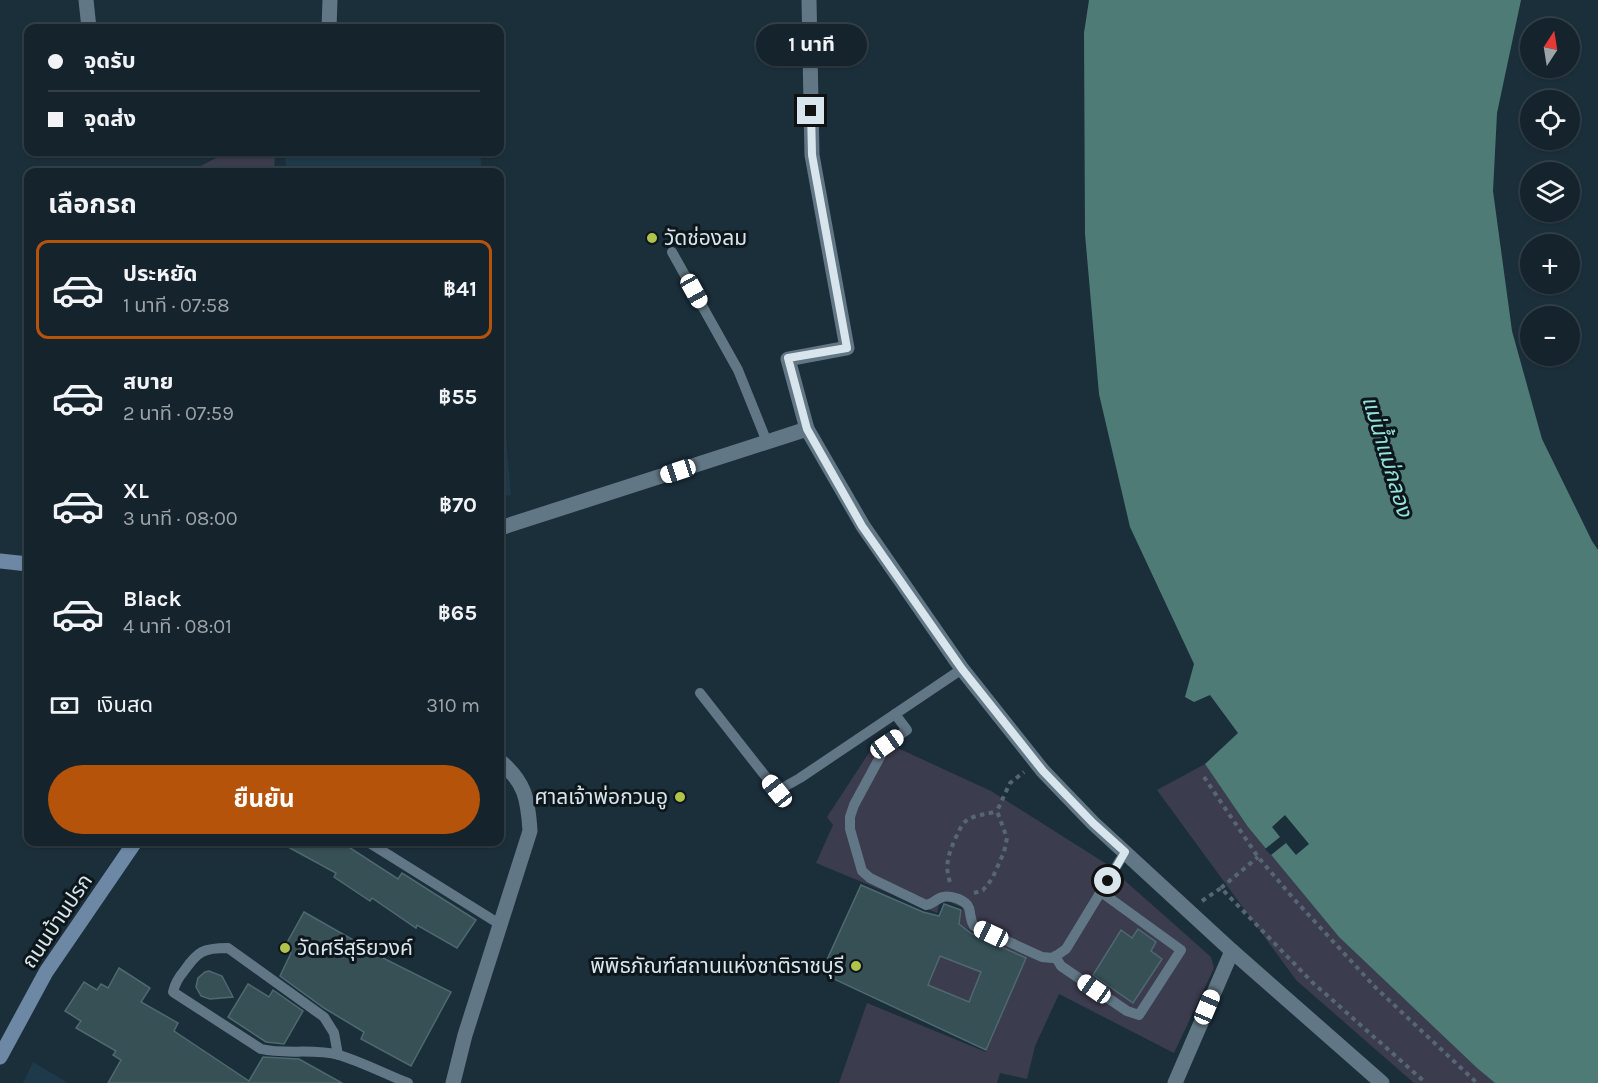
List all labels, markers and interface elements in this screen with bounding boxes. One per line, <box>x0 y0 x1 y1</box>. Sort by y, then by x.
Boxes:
north arrow <box>1520 18 1580 78</box>
map controls <box>1520 18 1580 366</box>
callout: 1 นาที <box>756 24 866 66</box>
text: 1 นาที <box>788 33 835 56</box>
text: จุดรับ <box>84 48 136 74</box>
button: locate <box>1520 90 1580 150</box>
route end <box>797 97 824 124</box>
text: จุดส่ง <box>84 106 136 132</box>
button: layers <box>1520 162 1580 222</box>
text: เลือกรถ <box>48 188 137 220</box>
place label: วัดช่องลม <box>664 226 747 250</box>
marker: วัดช่องลม <box>645 231 659 245</box>
button: + <box>1520 234 1580 294</box>
text: ประหยัด <box>123 261 198 287</box>
icon: car <box>51 263 105 317</box>
car <box>677 271 711 311</box>
text: ฿41 <box>443 276 477 302</box>
text: 1 นาที · 07:58 <box>123 294 229 317</box>
button: − <box>1520 306 1580 366</box>
text: สบาย <box>123 369 173 395</box>
icon: car <box>51 371 105 425</box>
text: ฿55 <box>439 384 477 410</box>
water label: แม่น้ำแม่กลอง <box>1356 392 1421 521</box>
text: 2 นาที · 07:59 <box>123 402 234 425</box>
car <box>658 457 698 485</box>
text: XL <box>123 478 149 504</box>
icon: car <box>51 479 105 533</box>
text: ฿70 <box>439 492 477 518</box>
text: 3 นาที · 08:00 <box>123 507 238 530</box>
text: Black <box>123 586 182 612</box>
icon: car <box>51 587 105 641</box>
text: ฿65 <box>438 600 477 626</box>
text: 4 นาที · 08:01 <box>123 615 232 638</box>
icon: cash <box>48 689 81 722</box>
text: เงินสด <box>96 692 153 718</box>
text: 310 m <box>426 694 480 717</box>
car <box>867 726 907 762</box>
button: ยืนยัน <box>48 765 480 834</box>
car <box>759 771 795 811</box>
place label: ศาลเจ้าพ่อกวนอู <box>535 785 668 810</box>
marker: ศาลเจ้าพ่อกวนอู <box>673 790 687 804</box>
route start <box>1094 867 1121 894</box>
street label: ถนนบ้านปรก <box>17 870 97 972</box>
car <box>971 918 1011 950</box>
place label: วัดศรีสุริยวงค์ <box>297 936 413 961</box>
marker: วัดศรีสุริยวงค์ <box>278 941 292 955</box>
place label: พิพิธภัณฑ์สถานแห่งชาติราชบุรี <box>590 954 844 979</box>
marker: พิพิธภัณฑ์สถานแห่งชาติราชบุรี <box>849 959 863 973</box>
car <box>1074 971 1114 1007</box>
car <box>1192 987 1222 1027</box>

